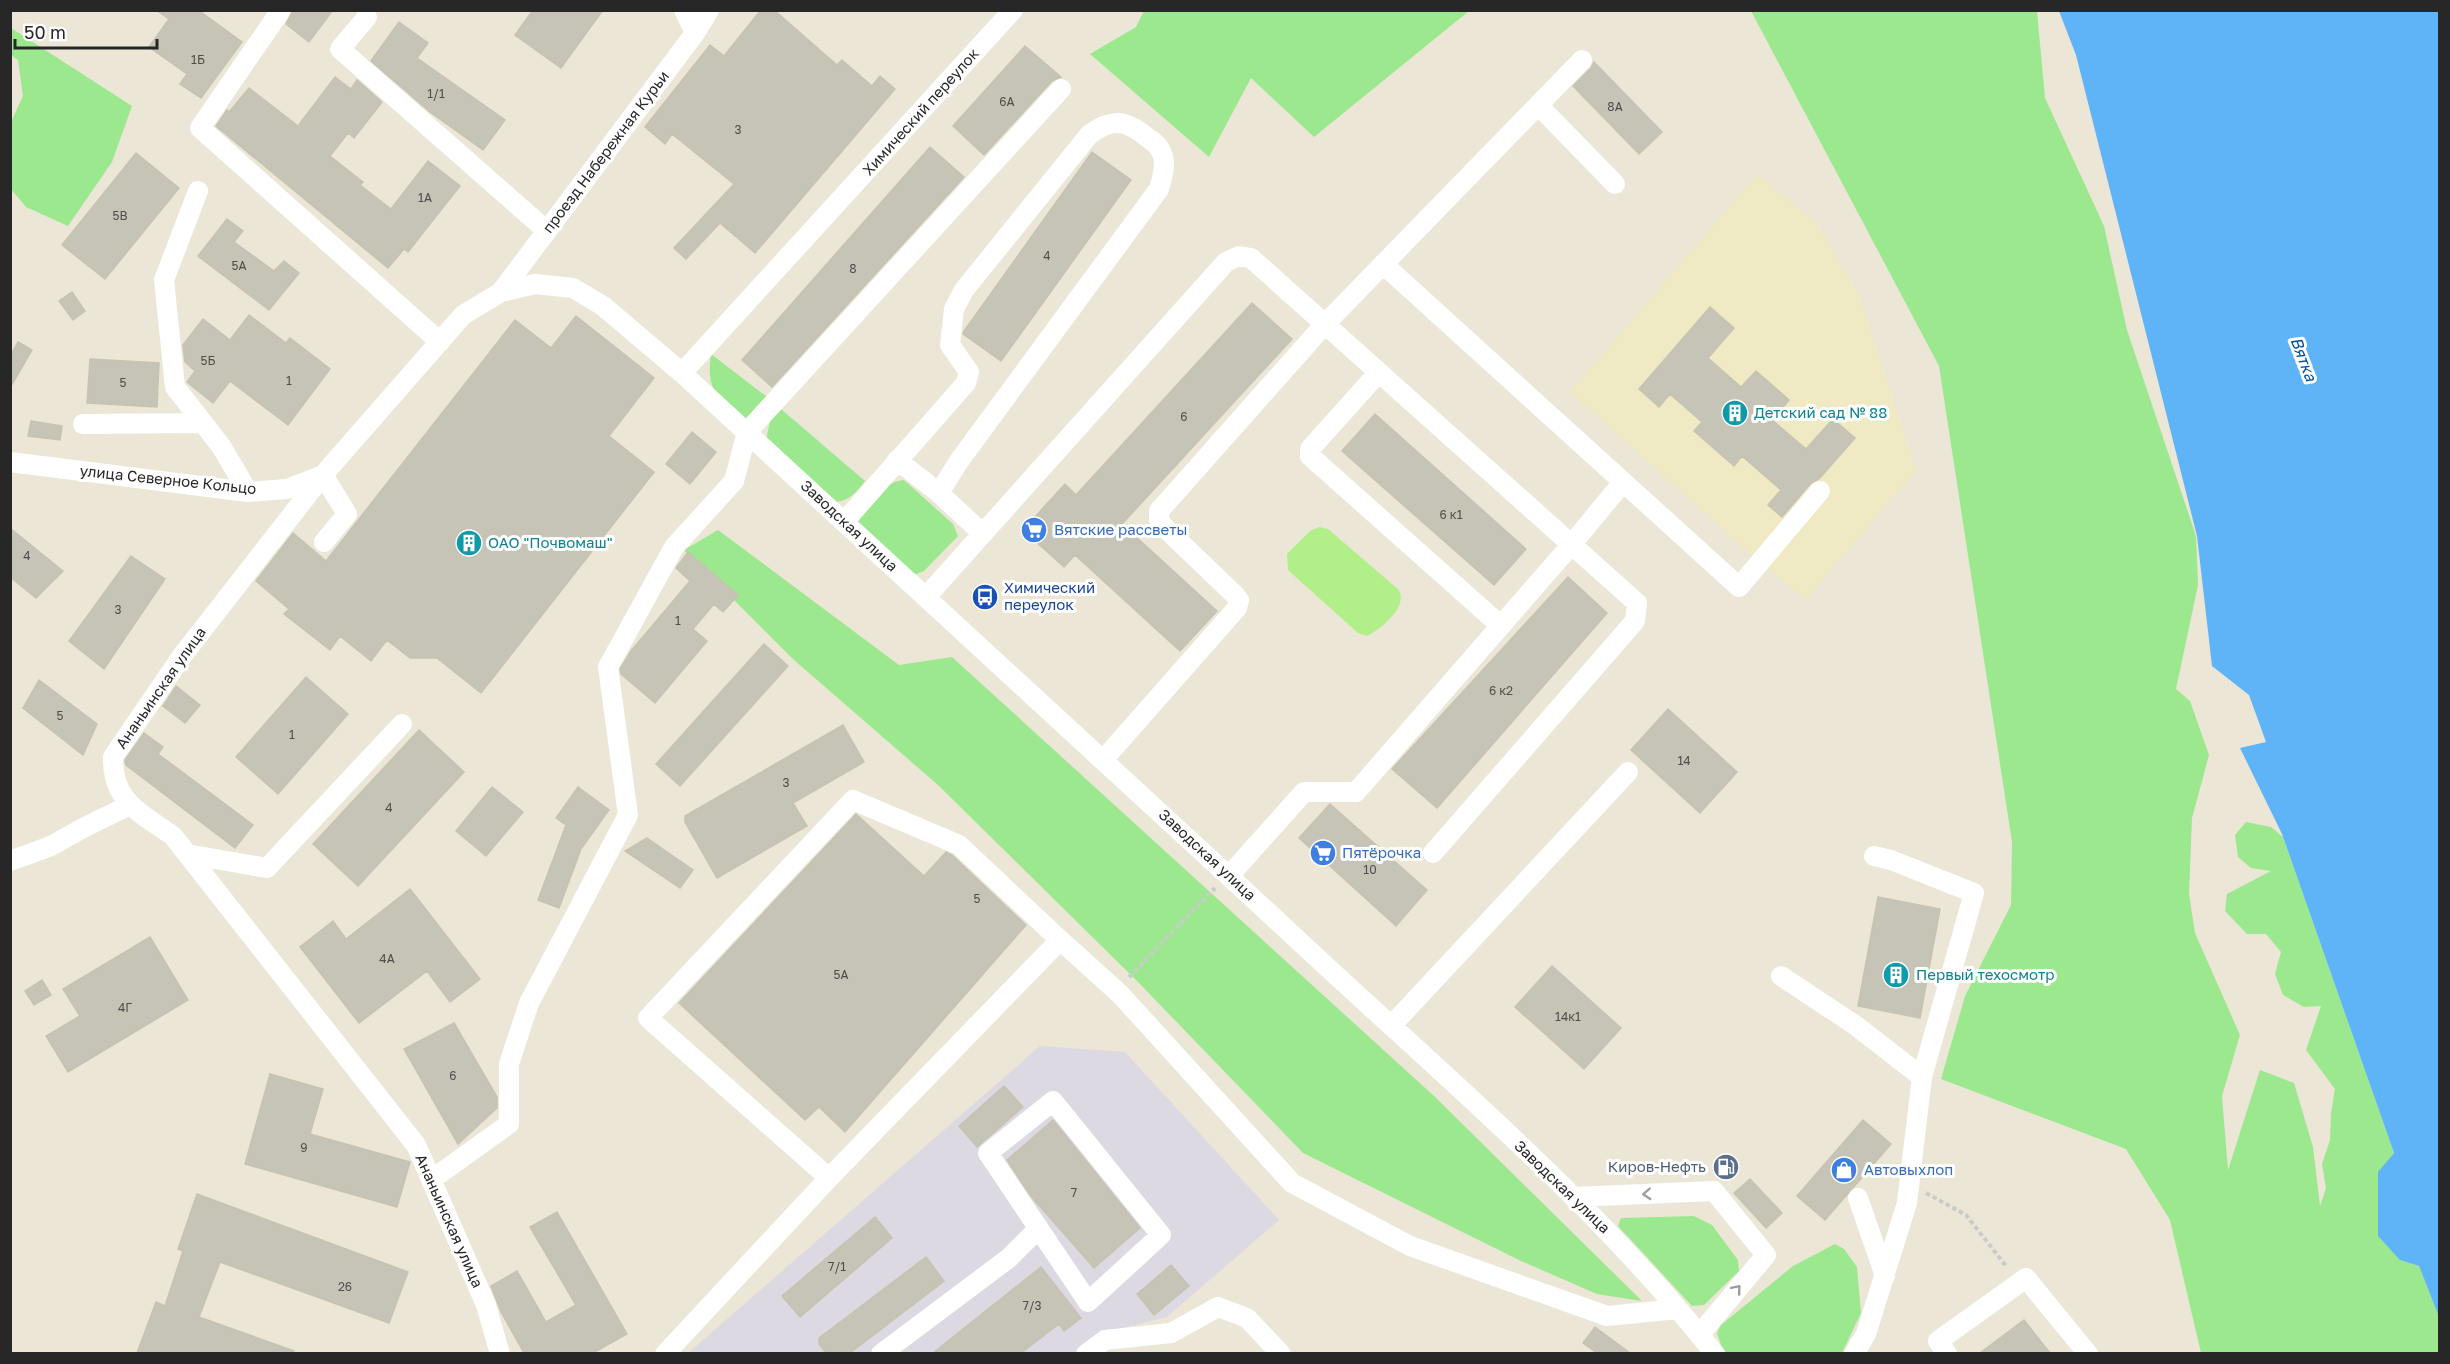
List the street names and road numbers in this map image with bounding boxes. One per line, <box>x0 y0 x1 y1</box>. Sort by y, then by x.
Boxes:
street label: Химический переулок <box>858 44 982 179</box>
street label: проезд Набережная Курьи <box>538 67 672 236</box>
street label: улица Северное Кольцо <box>79 461 257 497</box>
street label: Заводская улица <box>798 476 902 575</box>
street label: Ананьинская улица <box>111 623 209 752</box>
street label: Заводская улица <box>1156 805 1260 904</box>
street label: Заводская улица <box>1511 1136 1614 1236</box>
street label: Ананьинская улица <box>412 1151 487 1290</box>

